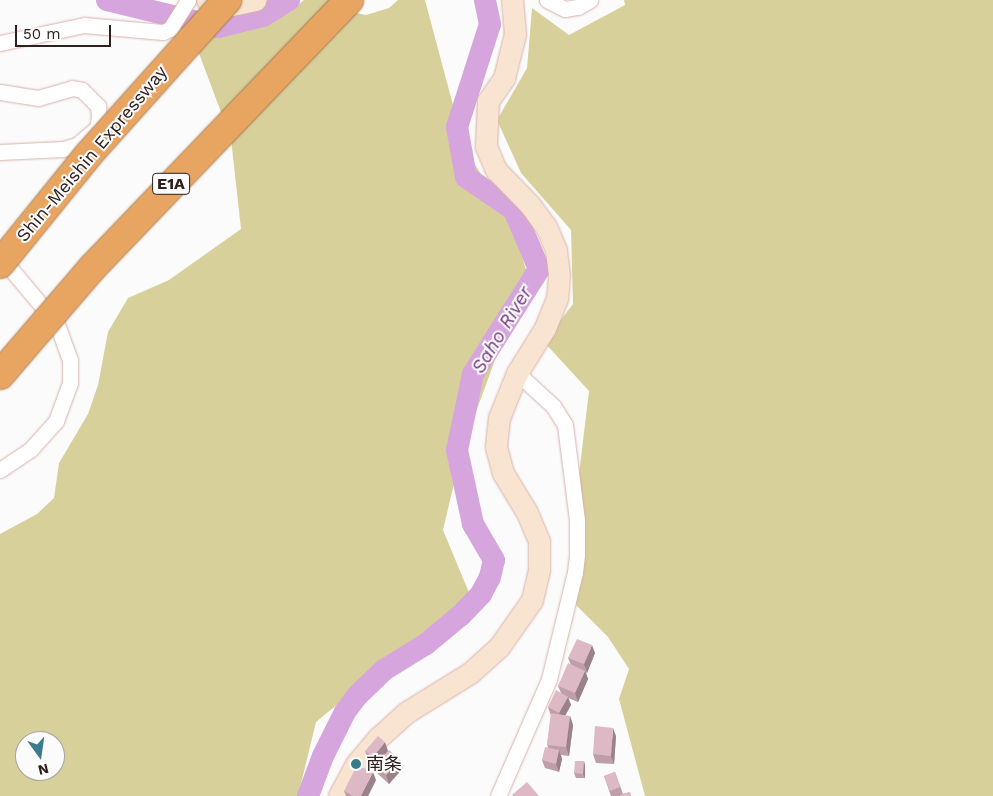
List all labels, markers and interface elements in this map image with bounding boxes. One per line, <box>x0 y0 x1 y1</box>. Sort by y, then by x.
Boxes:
scale bar <box>18 15 114 47</box>
text: 50 m <box>23 25 60 43</box>
street label: Shin-Meishin Expressway <box>12 62 172 246</box>
road number: E1A <box>151 170 191 198</box>
water label: Saho River <box>467 282 537 378</box>
north arrow <box>15 731 65 781</box>
place label: 南条 <box>366 753 402 775</box>
marker: 南条 <box>350 758 362 770</box>
text: N <box>36 761 50 779</box>

